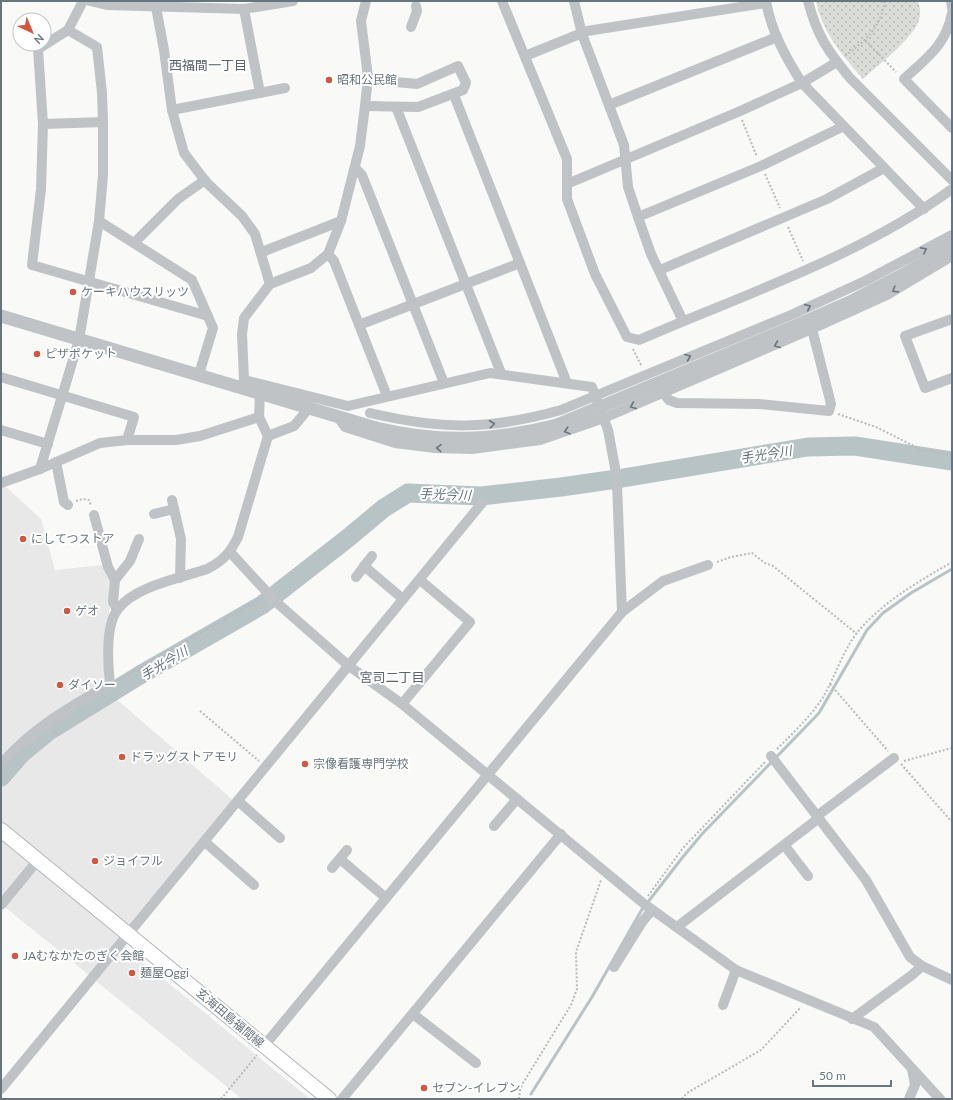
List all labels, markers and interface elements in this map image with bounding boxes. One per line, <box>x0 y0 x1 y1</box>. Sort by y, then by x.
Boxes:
north arrow <box>12 12 52 52</box>
text: N <box>32 32 47 47</box>
district label: 西福間一丁目 <box>169 57 247 73</box>
place label: 昭和公民館 <box>337 72 397 87</box>
marker: 昭和公民館 <box>324 75 334 85</box>
one-way arrow <box>920 247 927 254</box>
place label: ケーキハウスリッツ <box>81 284 189 299</box>
one-way arrow <box>892 286 899 293</box>
marker: ケーキハウスリッツ <box>68 287 78 297</box>
one-way arrow <box>803 304 811 312</box>
one-way arrow <box>773 340 780 348</box>
place label: ピザポケット <box>45 346 117 361</box>
marker: ピザポケット <box>32 349 42 359</box>
one-way arrow <box>683 354 691 362</box>
one-way arrow <box>629 401 636 409</box>
one-way arrow <box>489 420 495 429</box>
one-way arrow <box>564 426 571 435</box>
water label: 手光今川 <box>739 442 795 466</box>
one-way arrow <box>436 443 442 452</box>
water label: 手光今川 <box>419 485 473 503</box>
place label: にしてつストア <box>31 531 114 546</box>
marker: にしてつストア <box>18 534 28 544</box>
place label: ゲオ <box>75 603 99 618</box>
marker: ゲオ <box>62 606 72 616</box>
water label: 手光今川 <box>138 642 192 683</box>
district label: 宮司二丁目 <box>359 669 425 685</box>
place label: ダイソー <box>68 677 116 692</box>
marker: ダイソー <box>55 680 65 690</box>
place label: ドラッグストアモリ <box>130 749 238 764</box>
marker: ドラッグストアモリ <box>117 752 127 762</box>
place label: 宗像看護専門学校 <box>313 756 409 771</box>
marker: 宗像看護専門学校 <box>300 759 310 769</box>
place label: ジョイフル <box>103 853 163 868</box>
marker: ジョイフル <box>90 856 100 866</box>
place label: JAむなかたのぎく会館 <box>23 948 144 963</box>
marker: JAむなかたのぎく会館 <box>10 951 20 961</box>
place label: 麺屋Oggi <box>140 965 189 980</box>
marker: 麺屋Oggi <box>127 968 137 978</box>
street label: 玄海田島福間線 <box>193 985 267 1050</box>
scale bar <box>813 1062 891 1088</box>
text: 50 m <box>819 1068 846 1083</box>
place label: セブン-イレブン <box>432 1080 520 1095</box>
marker: セブン-イレブン <box>419 1083 429 1093</box>

